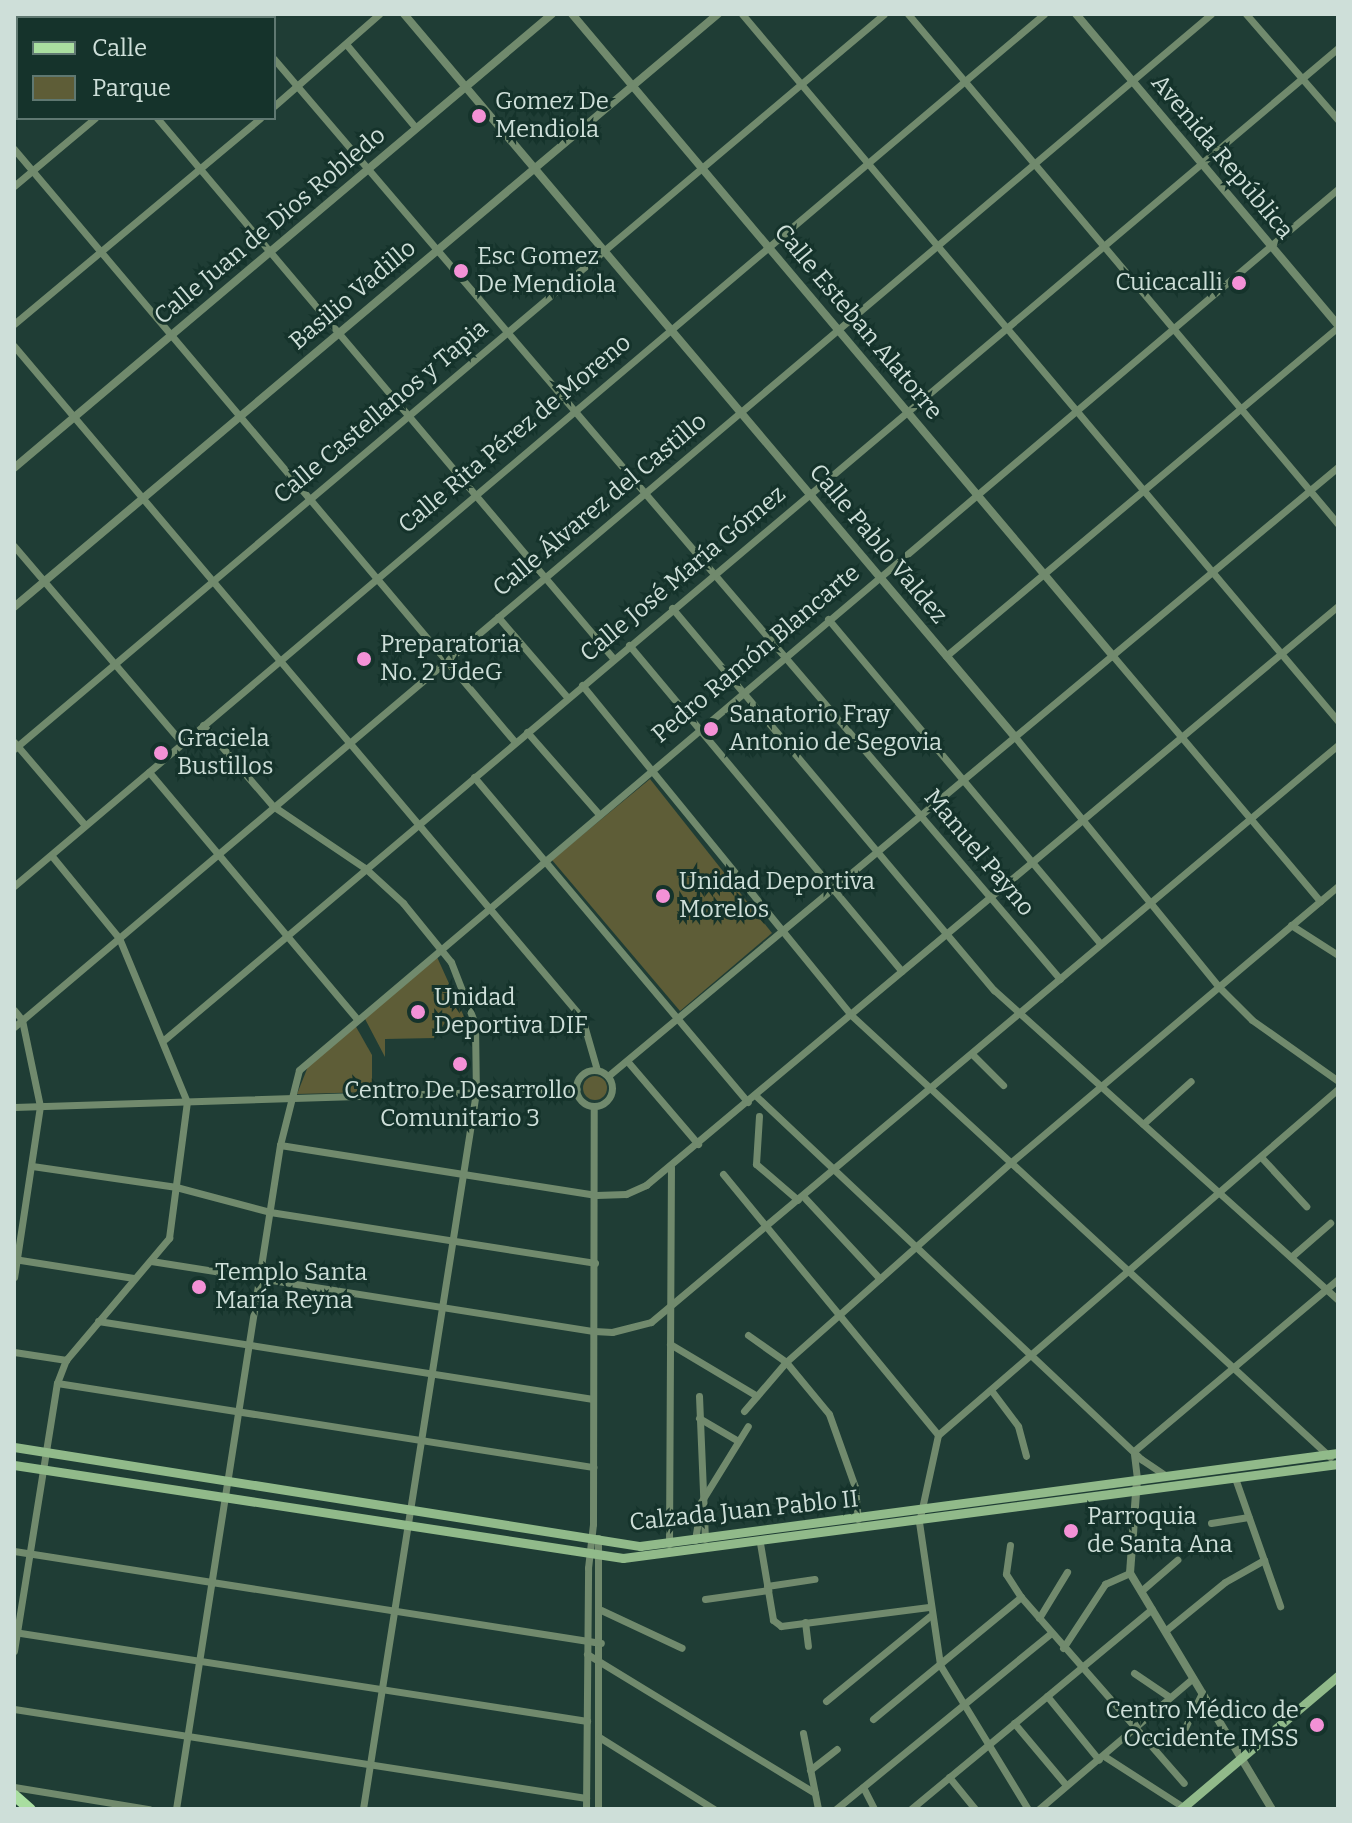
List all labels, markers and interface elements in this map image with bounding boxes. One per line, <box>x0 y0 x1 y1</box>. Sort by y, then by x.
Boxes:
legend <box>16 16 276 120</box>
text: Calle <box>92 34 147 62</box>
street label: Avenida República <box>1145 69 1299 245</box>
text: Parque <box>92 74 171 102</box>
place label: Gomez De Mendiola <box>495 88 609 144</box>
marker: Gomez De Mendiola <box>470 107 488 125</box>
street label: Calle Juan de Dios Robledo <box>149 121 391 331</box>
street label: Calle Esteban Alatorre <box>768 218 948 426</box>
street label: Basilio Vadillo <box>284 234 422 356</box>
place label: Esc Gomez De Mendiola <box>477 243 616 299</box>
marker: Esc Gomez De Mendiola <box>452 262 470 280</box>
place label: Cuicacalli <box>1115 269 1223 297</box>
marker: Cuicacalli <box>1230 274 1248 292</box>
street label: Calle Castellanos y Tapia <box>268 314 494 510</box>
street label: Calle Rita Pérez de Moreno <box>393 328 637 540</box>
street label: Calle Álvarez del Castillo <box>487 407 713 603</box>
street label: Calle Pablo Valdez <box>803 458 953 630</box>
street label: Calle José María Gómez <box>575 480 791 668</box>
street label: Pedro Ramón Blancarte <box>646 559 866 749</box>
place label: Preparatoria No. 2 UdeG <box>380 631 520 687</box>
marker: Preparatoria No. 2 UdeG <box>355 650 373 668</box>
place label: Sanatorio Fray Antonio de Segovia <box>729 701 942 757</box>
marker: Sanatorio Fray Antonio de Segovia <box>700 718 722 740</box>
place label: Graciela Bustillos <box>177 725 273 781</box>
marker: Graciela Bustillos <box>152 744 170 762</box>
street label: Manuel Payno <box>918 784 1040 922</box>
place label: Unidad Deportiva Morelos <box>679 868 875 924</box>
marker: Unidad Deportiva Morelos <box>654 887 672 905</box>
place label: Unidad Deportiva DIF <box>434 984 588 1040</box>
marker: Unidad Deportiva DIF <box>409 1003 427 1021</box>
marker: Centro De Desarrollo Comunitario 3 <box>451 1055 469 1073</box>
place label: Centro De Desarrollo Comunitario 3 <box>344 1077 576 1133</box>
place label: Templo Santa María Reyna <box>215 1259 367 1315</box>
marker: Templo Santa María Reyna <box>190 1278 208 1296</box>
street label: Calzada Juan Pablo II <box>628 1485 860 1537</box>
place label: Parroquia de Santa Ana <box>1087 1503 1233 1559</box>
marker: Parroquia de Santa Ana <box>1062 1522 1080 1540</box>
place label: Centro Médico de Occidente IMSS <box>1105 1697 1299 1753</box>
marker: Centro Médico de Occidente IMSS <box>1306 1714 1328 1736</box>

